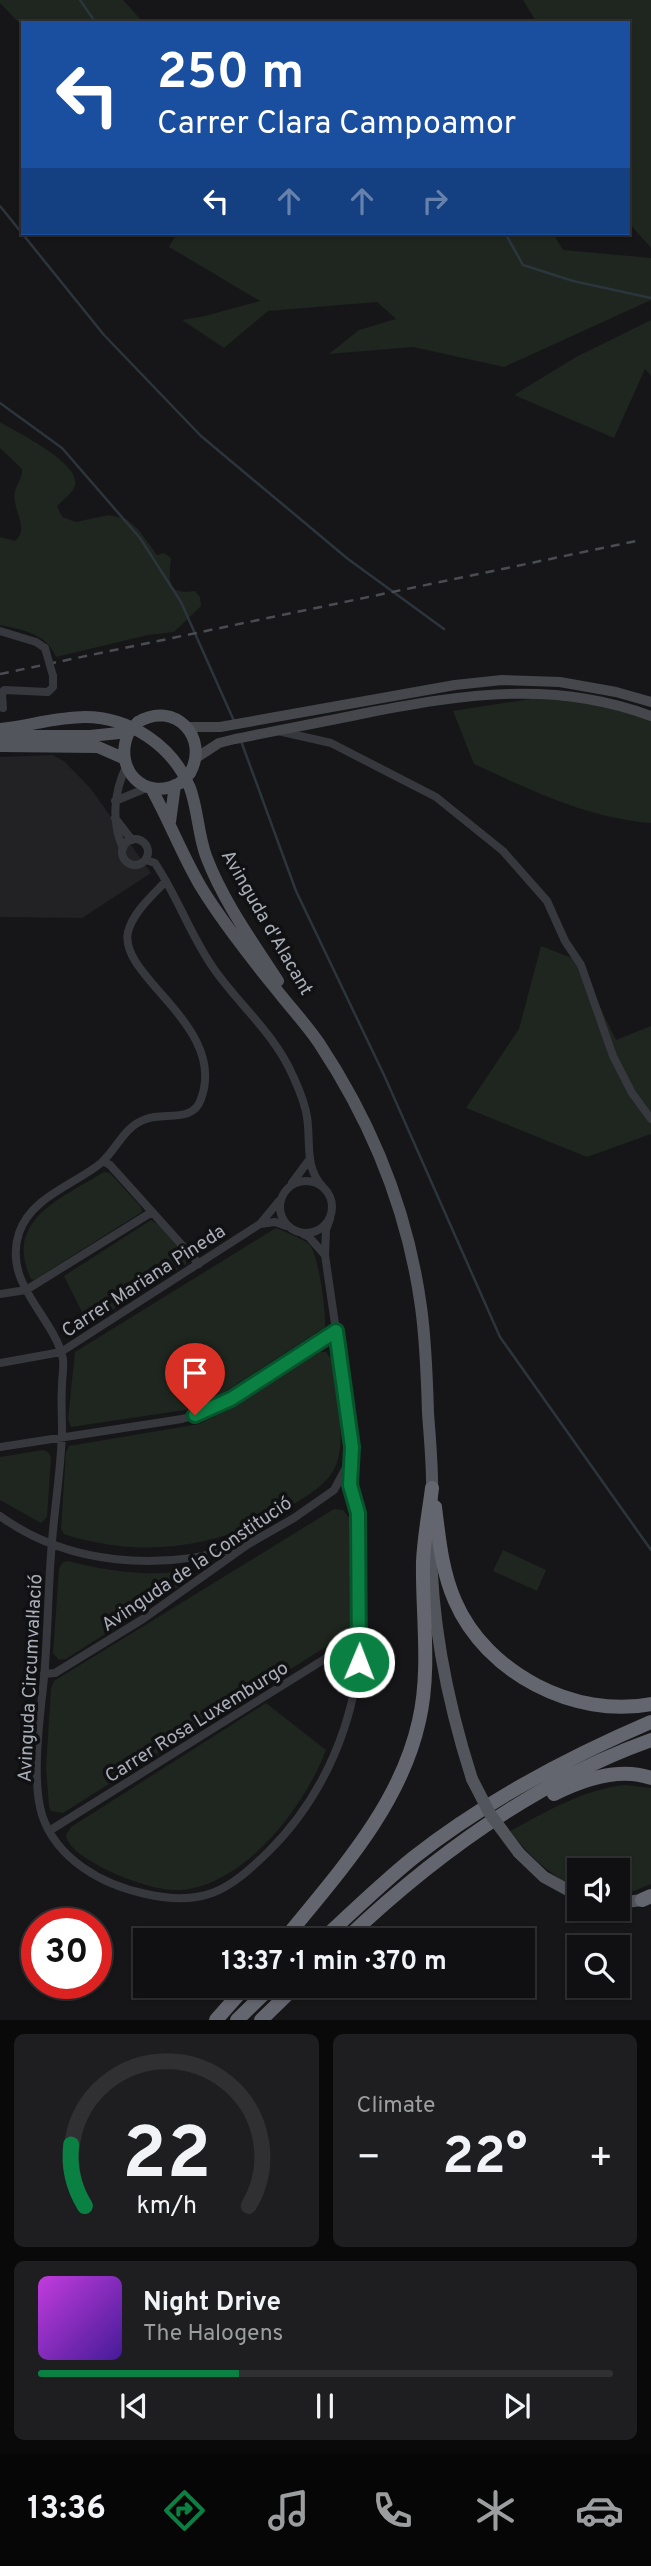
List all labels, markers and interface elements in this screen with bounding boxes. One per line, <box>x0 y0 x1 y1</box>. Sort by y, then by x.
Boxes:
text: 250 m <box>157 44 304 106</box>
icon: left <box>42 49 133 140</box>
text: Carrer Clara Campoamor <box>157 105 516 145</box>
icon: left <box>197 182 235 220</box>
icon: ahead <box>270 182 308 220</box>
icon: ahead <box>343 182 381 220</box>
icon: right <box>416 182 454 220</box>
street label: Avinguda d'Alacant <box>215 846 318 1000</box>
street label: Carrer Mariana Pineda <box>58 1220 231 1344</box>
pin <box>165 1343 225 1415</box>
icon: arrive <box>176 1354 214 1392</box>
street label: Avinguda de la Constitució <box>97 1492 297 1637</box>
street label: Avinguda Circumval·lació <box>14 1573 48 1783</box>
position arrow <box>322 1625 396 1699</box>
street label: Carrer Rosa Luxemburgo <box>101 1656 293 1789</box>
map controls <box>567 1858 630 1998</box>
button: sound <box>567 1858 630 1921</box>
speed limit sign: 30 <box>21 1908 112 1999</box>
button: search <box>567 1935 630 1998</box>
text: 13:37 · 1 min · 370 m <box>221 1946 447 1979</box>
text: Climate <box>357 2092 435 2121</box>
text: 22 <box>122 2113 211 2205</box>
text: 22° <box>442 2126 527 2192</box>
text: − <box>357 2135 381 2184</box>
text: + <box>588 2135 613 2184</box>
text: km/h <box>136 2191 197 2223</box>
text: Night Drive <box>143 2287 281 2320</box>
text: The Halogens <box>143 2320 283 2349</box>
icon: previous <box>115 2387 153 2425</box>
icon: pause <box>306 2387 344 2425</box>
icon: next <box>498 2387 536 2425</box>
icon: directions <box>160 2486 209 2535</box>
icon: music <box>264 2486 313 2535</box>
icon: phone <box>368 2486 417 2535</box>
icon: climate <box>471 2486 520 2535</box>
icon: car <box>575 2486 624 2535</box>
text: 13:36 <box>27 2490 106 2530</box>

